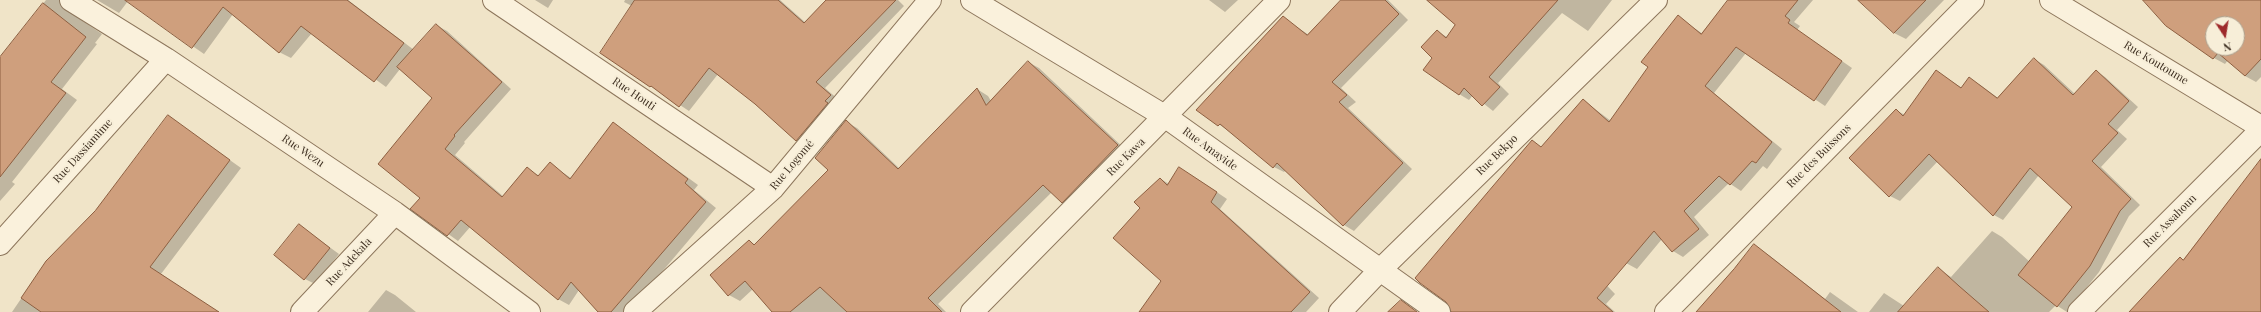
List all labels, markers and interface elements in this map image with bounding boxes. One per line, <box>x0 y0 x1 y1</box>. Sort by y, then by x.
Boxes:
north arrow <box>2205 16 2245 56</box>
street label: Rue Koutoume <box>2121 39 2191 87</box>
text: N <box>2222 39 2233 55</box>
street label: Rue Houti <box>610 75 658 113</box>
street label: Rue Dassiamime <box>51 116 115 186</box>
street label: Rue des Buissons <box>1784 121 1854 191</box>
street label: Rue Amayide <box>1180 125 1240 173</box>
street label: Rue Wezu <box>279 132 327 170</box>
street label: Rue Bekpo <box>1473 132 1521 178</box>
street label: Rue Kawa <box>1104 135 1148 179</box>
street label: Rue Logomé <box>767 137 817 193</box>
street label: Rue Assahoun <box>2141 192 2199 250</box>
street label: Rue Adekala <box>323 235 375 289</box>

